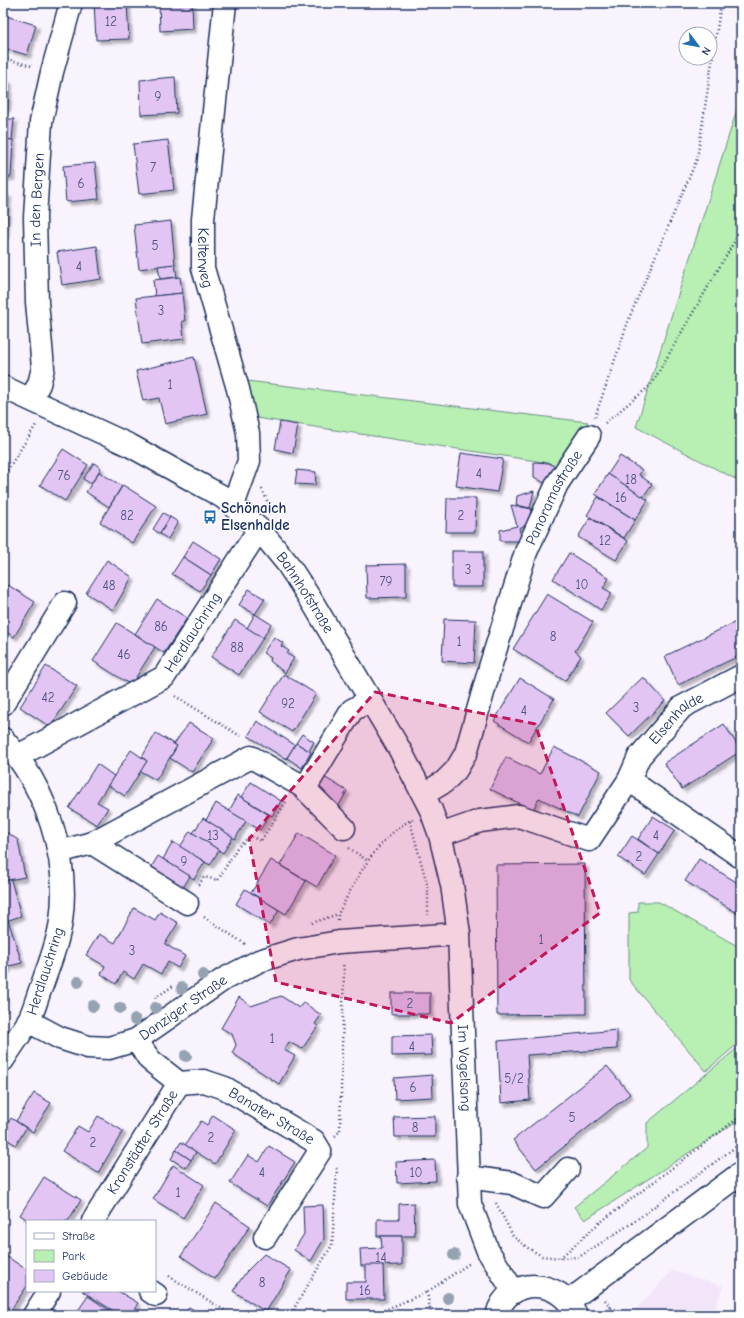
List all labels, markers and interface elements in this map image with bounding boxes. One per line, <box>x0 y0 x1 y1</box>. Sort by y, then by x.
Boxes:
house number: 12 <box>105 14 117 29</box>
north arrow <box>678 26 718 66</box>
text: N <box>699 45 713 58</box>
house number: 9 <box>155 89 162 104</box>
street label: In den Bergen <box>26 152 48 247</box>
house number: 7 <box>150 160 156 175</box>
house number: 6 <box>77 176 85 191</box>
street label: Kelterweg <box>193 228 217 290</box>
house number: 5 <box>151 238 159 253</box>
house number: 4 <box>76 259 82 274</box>
house number: 3 <box>158 303 164 318</box>
house number: 1 <box>167 377 173 392</box>
street label: Panoramastraße <box>521 446 586 548</box>
house number: 4 <box>476 466 482 481</box>
house number: 76 <box>57 468 71 483</box>
house number: 18 <box>625 472 637 487</box>
house number: 16 <box>615 490 627 505</box>
place label: Schönaich Elsenhalde <box>221 499 290 534</box>
house number: 82 <box>120 508 134 523</box>
house number: 2 <box>458 508 465 523</box>
bus stop icon: Schönaich Elsenhalde <box>202 509 218 525</box>
house number: 12 <box>599 533 611 548</box>
street label: Bahnhofstraße <box>273 548 338 637</box>
house number: 3 <box>465 562 471 577</box>
house number: 79 <box>379 574 393 589</box>
house number: 10 <box>575 577 589 592</box>
house number: 48 <box>103 578 116 593</box>
street label: Herdlauchring <box>160 589 225 676</box>
house number: 86 <box>154 619 168 634</box>
house number: 8 <box>550 629 557 644</box>
house number: 1 <box>456 634 462 649</box>
house number: 88 <box>230 640 244 655</box>
house number: 46 <box>117 647 131 662</box>
street label: Elsenhalde <box>645 688 707 748</box>
house number: 42 <box>41 690 55 705</box>
house number: 92 <box>281 696 295 711</box>
house number: 3 <box>633 700 639 715</box>
house number: 4 <box>521 703 527 718</box>
house number: 13 <box>207 828 219 843</box>
house number: 4 <box>653 828 659 843</box>
house number: 2 <box>636 849 643 864</box>
house number: 9 <box>181 854 188 869</box>
street label: Herdlauchring <box>22 925 68 1017</box>
house number: 1 <box>538 932 544 947</box>
house number: 3 <box>129 943 135 958</box>
street label: Danziger Straße <box>135 970 231 1044</box>
house number: 2 <box>407 996 414 1011</box>
street label: Im Vogelsang <box>454 1024 475 1112</box>
house number: 1 <box>269 1031 275 1046</box>
house number: 4 <box>409 1039 415 1054</box>
house number: 5/2 <box>504 1071 524 1086</box>
house number: 6 <box>409 1080 417 1095</box>
street label: Banater Straße <box>225 1083 318 1149</box>
street label: Kronstädter Straße <box>103 1086 182 1198</box>
house number: 5 <box>568 1110 576 1125</box>
house number: 8 <box>412 1120 419 1135</box>
house number: 2 <box>208 1130 215 1145</box>
house number: 2 <box>90 1135 97 1150</box>
house number: 4 <box>259 1165 265 1180</box>
house number: 10 <box>409 1165 423 1180</box>
house number: 1 <box>175 1185 181 1200</box>
legend <box>26 1220 156 1292</box>
text: Straße <box>62 1229 95 1243</box>
text: Park <box>62 1249 85 1263</box>
house number: 14 <box>375 1250 387 1265</box>
text: Gebäude <box>62 1269 108 1283</box>
house number: 8 <box>259 1275 266 1290</box>
house number: 16 <box>359 1283 371 1298</box>

